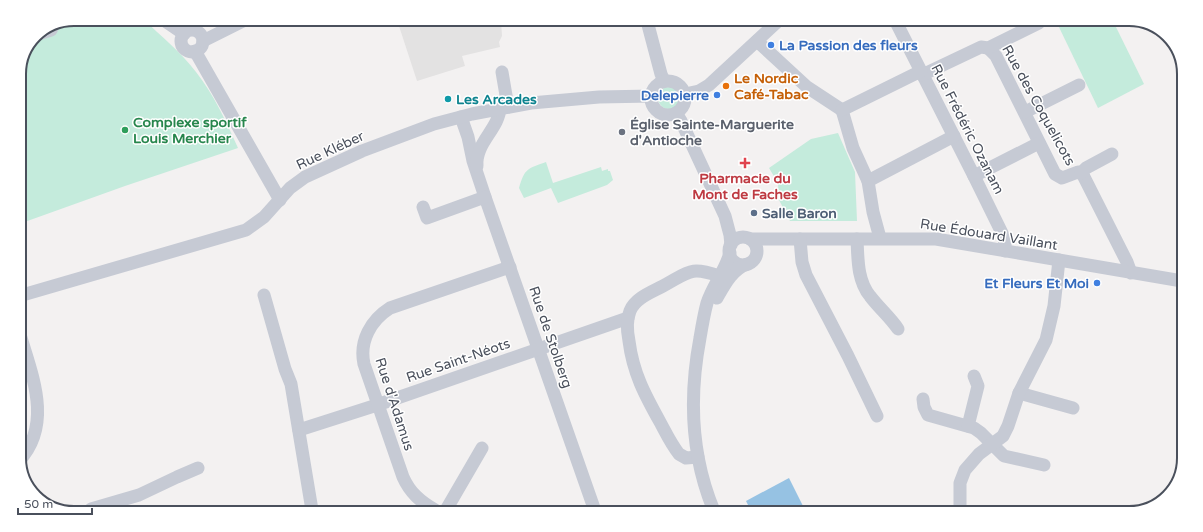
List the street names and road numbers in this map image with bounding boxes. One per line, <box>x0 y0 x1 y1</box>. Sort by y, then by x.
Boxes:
street label: Rue des Coquelicots <box>998 42 1079 169</box>
street label: Rue Frédéric Ozanam <box>927 61 1008 197</box>
street label: Rue Kléber <box>294 127 367 174</box>
street label: Rue Édouard Vaillant <box>919 215 1060 254</box>
street label: Rue de Stolberg <box>525 284 576 390</box>
street label: Rue Saint-Néots <box>404 335 513 386</box>
street label: Rue d'Adamus <box>371 355 418 453</box>

